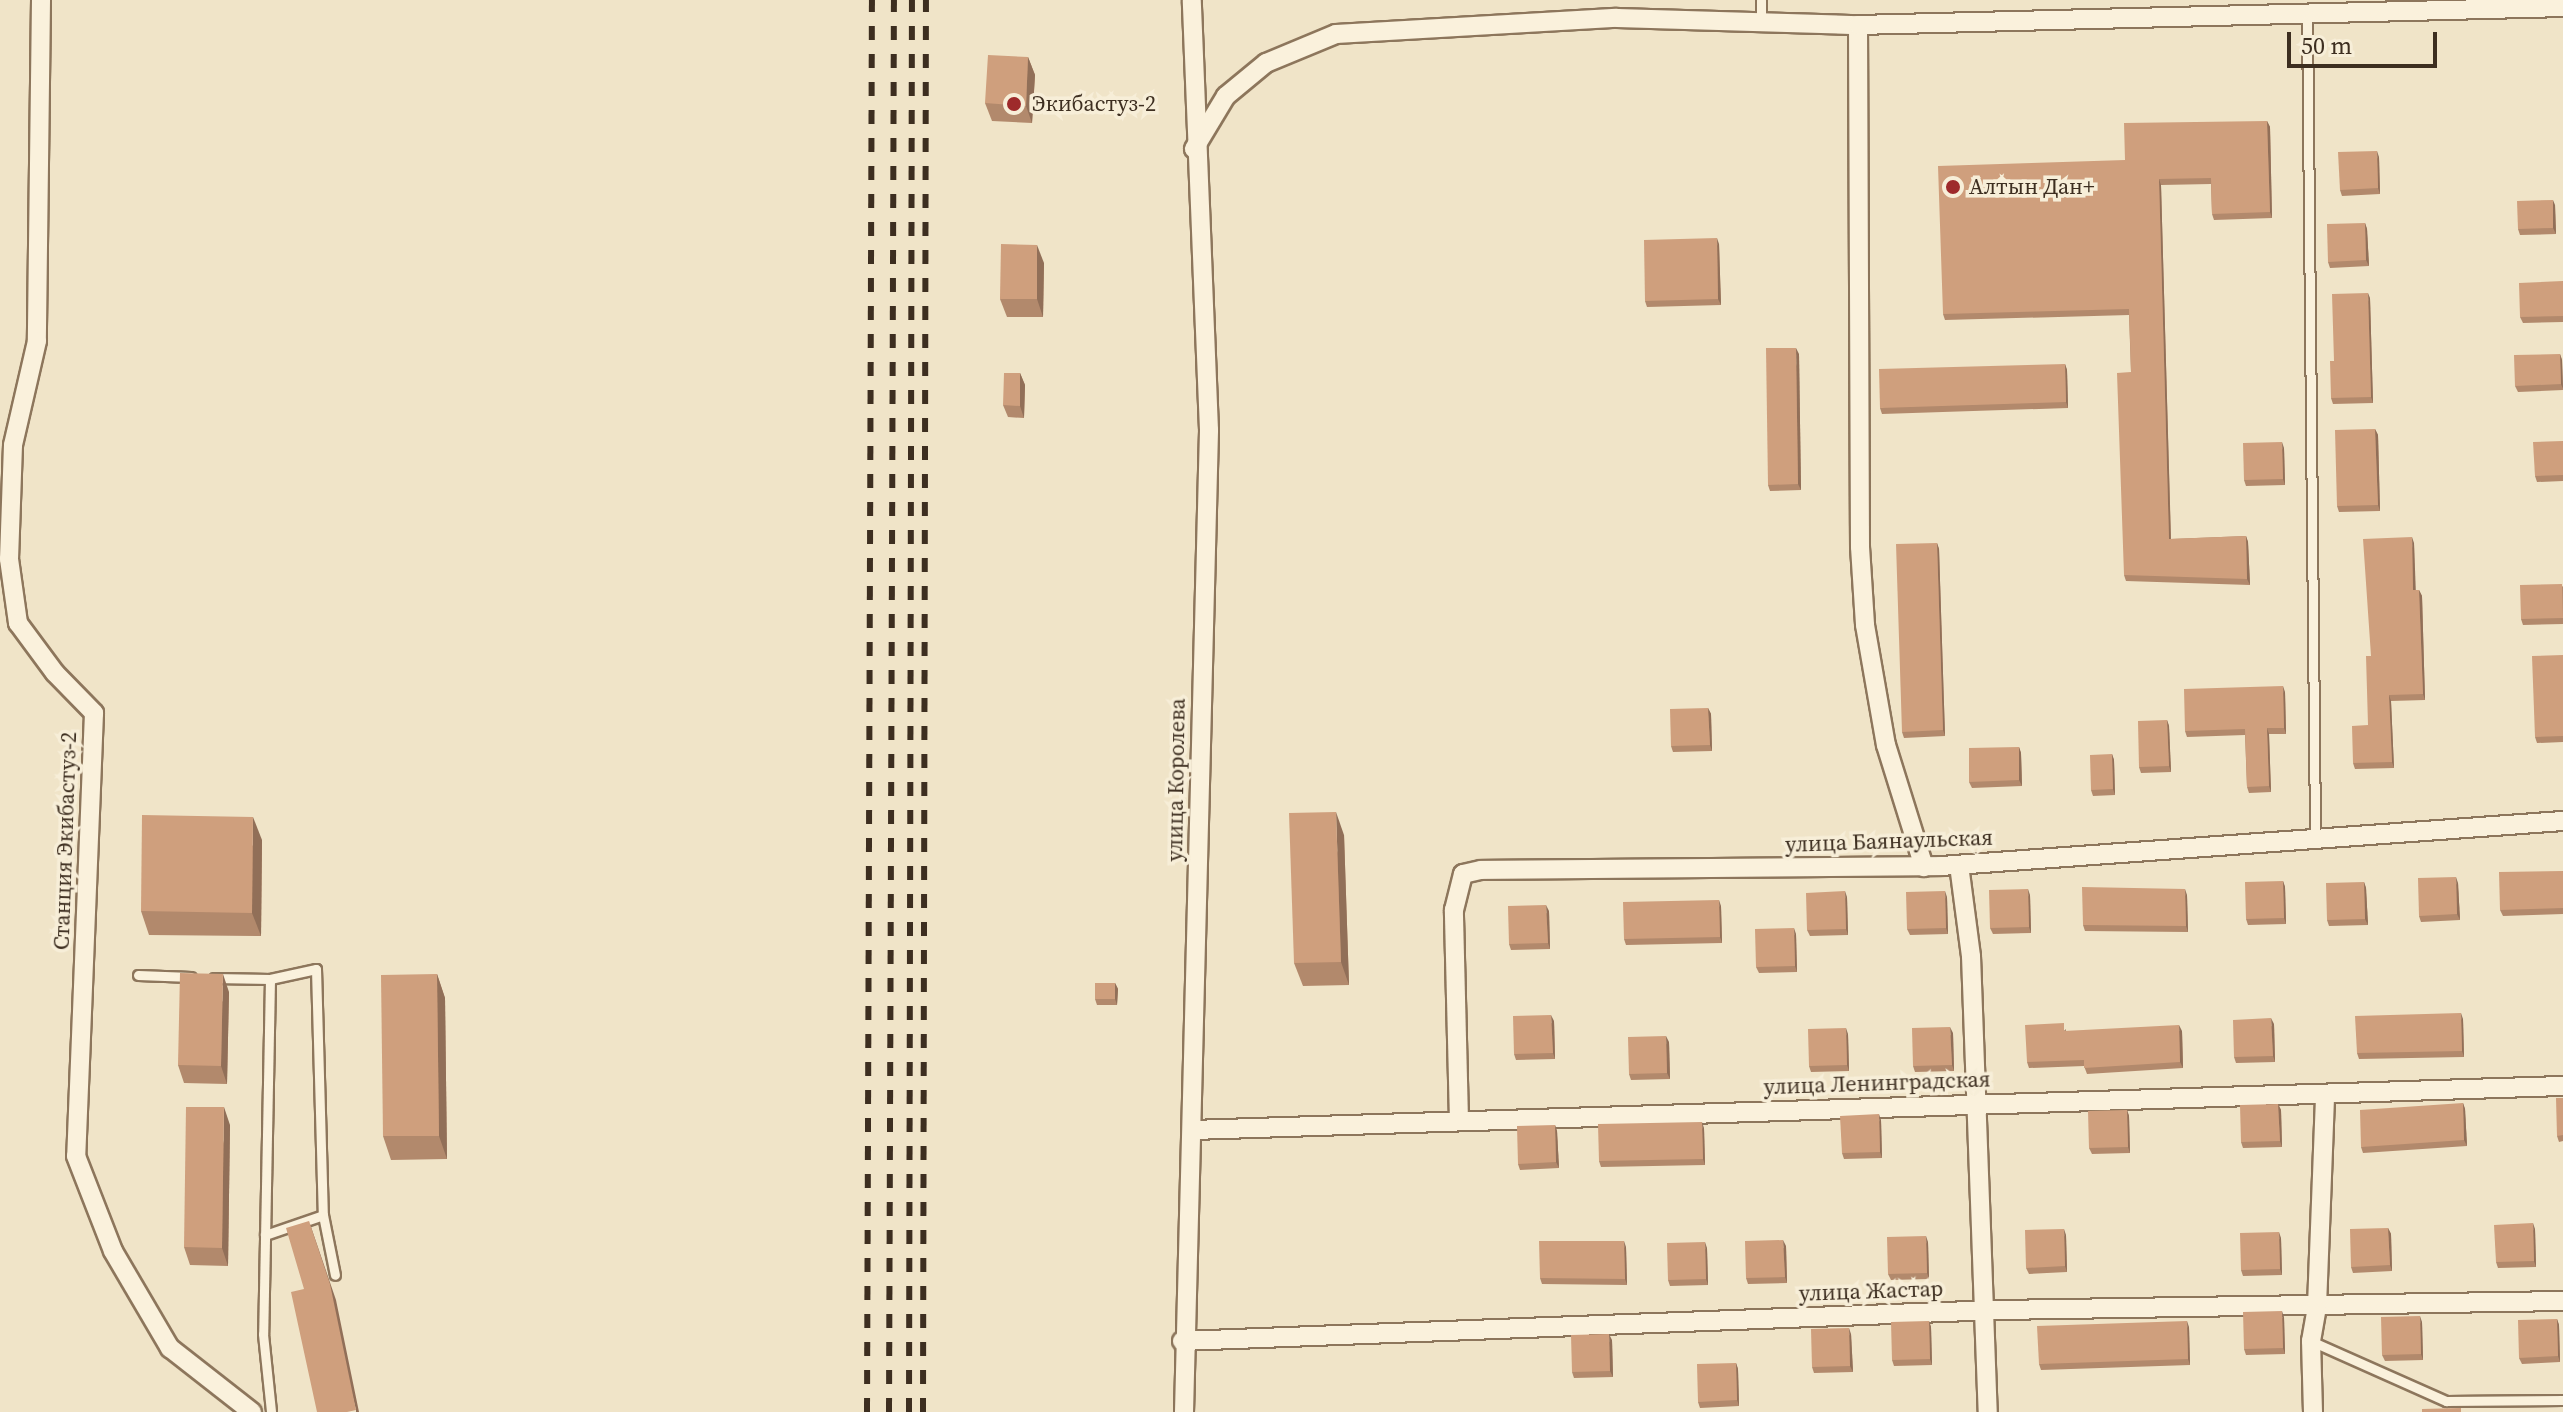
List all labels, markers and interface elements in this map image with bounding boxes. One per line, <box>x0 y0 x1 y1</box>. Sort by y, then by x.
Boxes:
scale bar <box>2291 16 2441 66</box>
text: 50 m <box>2301 29 2352 62</box>
place label: Экибастуз-2 <box>1032 91 1156 117</box>
marker: Экибастуз-2 <box>1003 93 1025 115</box>
place label: Алтын Дан+ <box>1969 174 2095 200</box>
marker: Алтын Дан+ <box>1944 178 1962 196</box>
street label: улица Королева <box>1161 698 1191 862</box>
street label: Станция Экибастуз-2 <box>48 731 82 951</box>
street label: улица Баянаульская <box>1785 824 1993 858</box>
street label: улица Ленинградская <box>1763 1066 1991 1100</box>
street label: улица Жастар <box>1798 1275 1944 1307</box>

